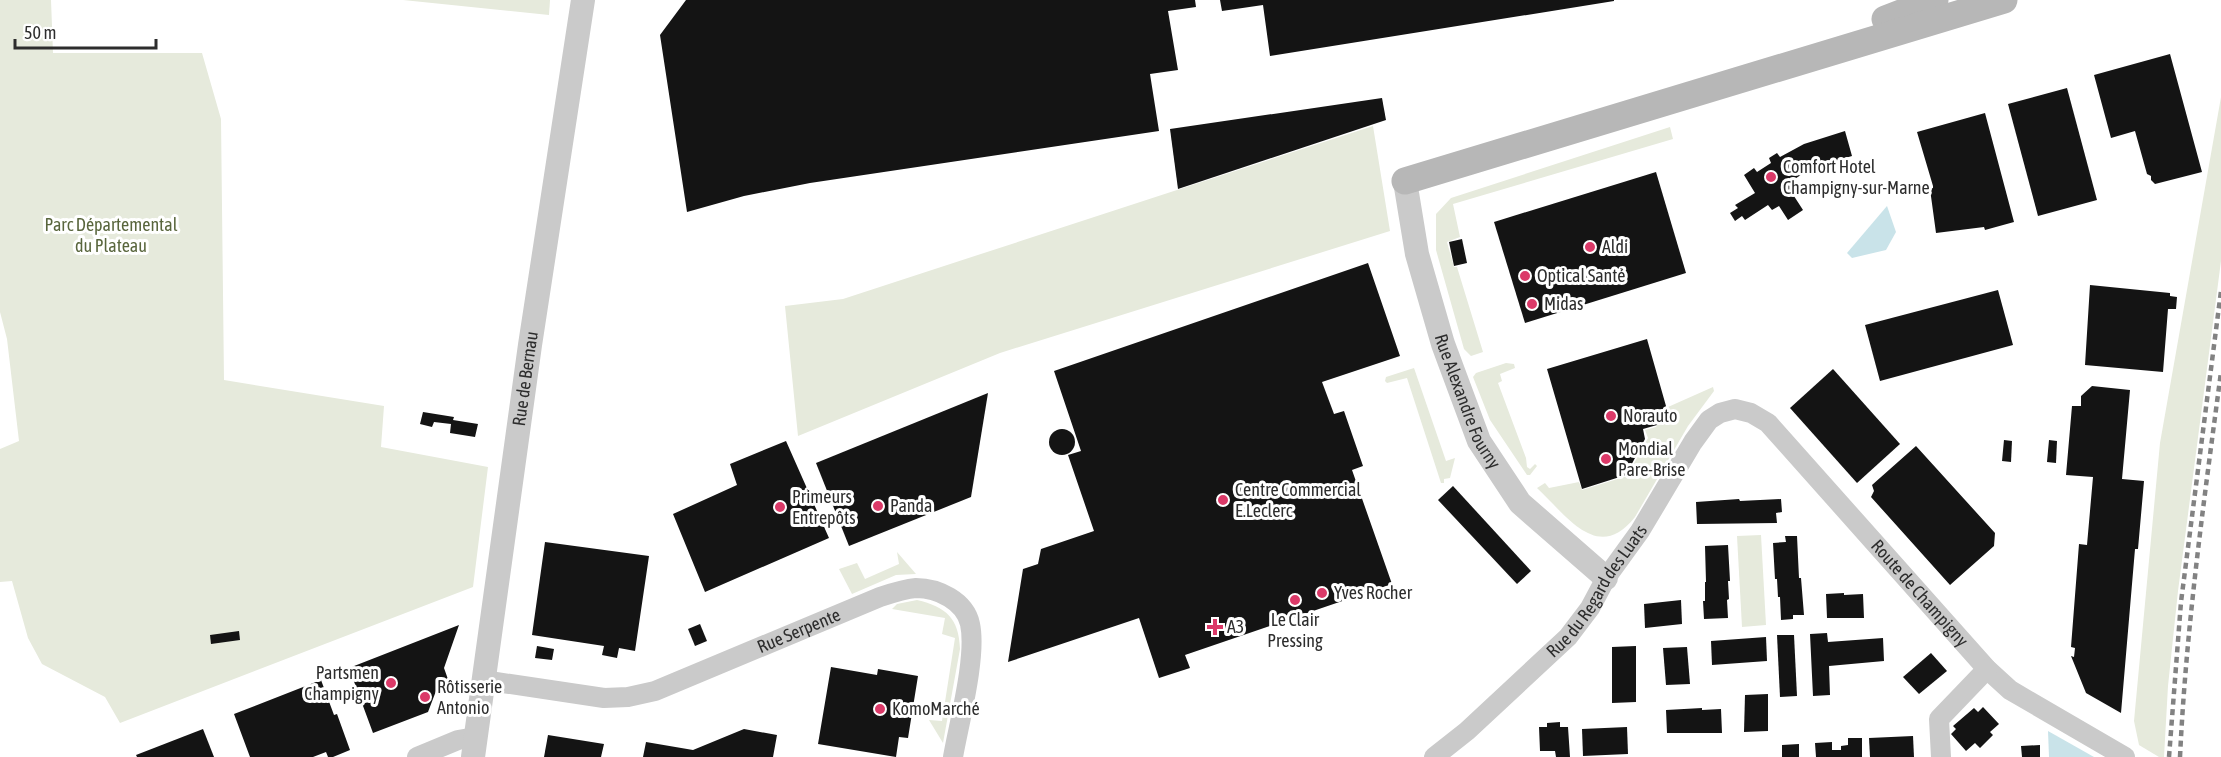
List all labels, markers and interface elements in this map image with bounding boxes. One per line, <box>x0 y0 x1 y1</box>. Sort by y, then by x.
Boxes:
scale bar <box>15 12 156 50</box>
text: 50 m <box>24 22 56 43</box>
place label: Comfort Hotel Champigny-sur-Marne <box>1783 156 1930 198</box>
marker: Comfort Hotel Champigny-sur-Marne <box>1764 170 1778 184</box>
park label: Parc Départemental du Plateau <box>45 214 178 256</box>
place label: Aldi <box>1602 236 1628 257</box>
marker: Aldi <box>1583 240 1597 254</box>
place label: Optical Santé <box>1537 265 1625 286</box>
marker: Optical Santé <box>1518 269 1532 283</box>
place label: Midas <box>1544 293 1583 314</box>
marker: Midas <box>1525 297 1539 311</box>
street label: Rue de Bernau <box>508 330 542 427</box>
street label: Rue Alexandre Fourny <box>1431 332 1505 472</box>
place label: Norauto <box>1623 405 1678 426</box>
marker: Norauto <box>1604 409 1618 423</box>
place label: Mondial Pare-Brise <box>1618 438 1685 480</box>
marker: Mondial Pare-Brise <box>1599 452 1613 466</box>
place label: Centre Commercial E.Leclerc <box>1235 479 1361 521</box>
place label: Primeurs Entrepôts <box>792 486 856 528</box>
marker: Centre Commercial E.Leclerc <box>1216 493 1230 507</box>
place label: Panda <box>890 495 932 516</box>
marker: Panda <box>871 499 885 513</box>
marker: Primeurs Entrepôts <box>773 500 787 514</box>
street label: Rue du Regard des Luats <box>1542 521 1651 662</box>
street label: Route de Champigny <box>1867 535 1973 651</box>
place label: Yves Rocher <box>1334 582 1413 603</box>
marker: Yves Rocher <box>1315 586 1329 600</box>
marker: Le Clair Pressing <box>1288 593 1302 607</box>
street label: Rue Serpente <box>754 604 843 657</box>
place label: Le Clair Pressing <box>1267 609 1323 651</box>
place label: A3 <box>1227 616 1244 637</box>
marker: A3 <box>1208 620 1222 634</box>
place label: Partsmen Champigny <box>304 662 379 704</box>
marker: Partsmen Champigny <box>384 676 398 690</box>
place label: Rôtisserie Antonio <box>437 676 502 718</box>
marker: Rôtisserie Antonio <box>418 690 432 704</box>
place label: KomoMarché <box>892 698 980 719</box>
marker: KomoMarché <box>873 702 887 716</box>

